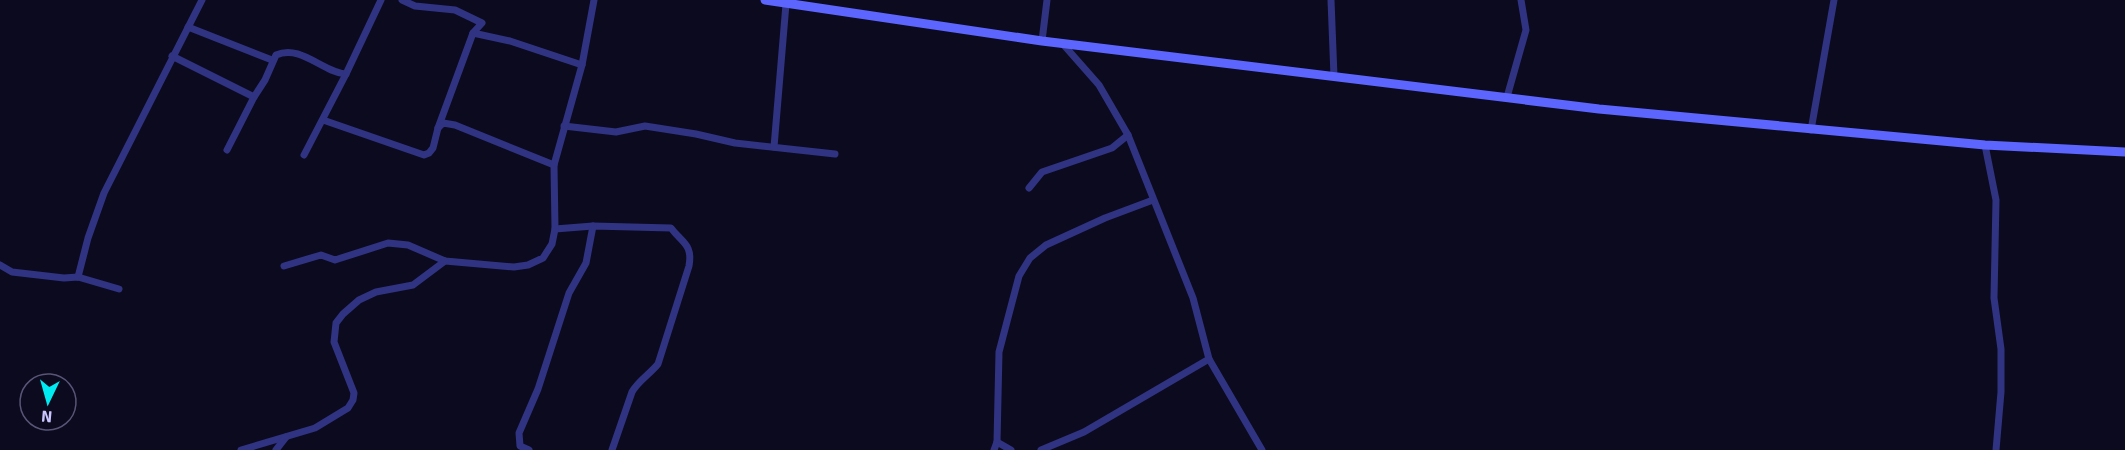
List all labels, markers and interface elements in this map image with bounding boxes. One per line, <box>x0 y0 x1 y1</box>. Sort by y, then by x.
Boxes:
north arrow <box>18 372 78 432</box>
text: N <box>40 405 53 426</box>

